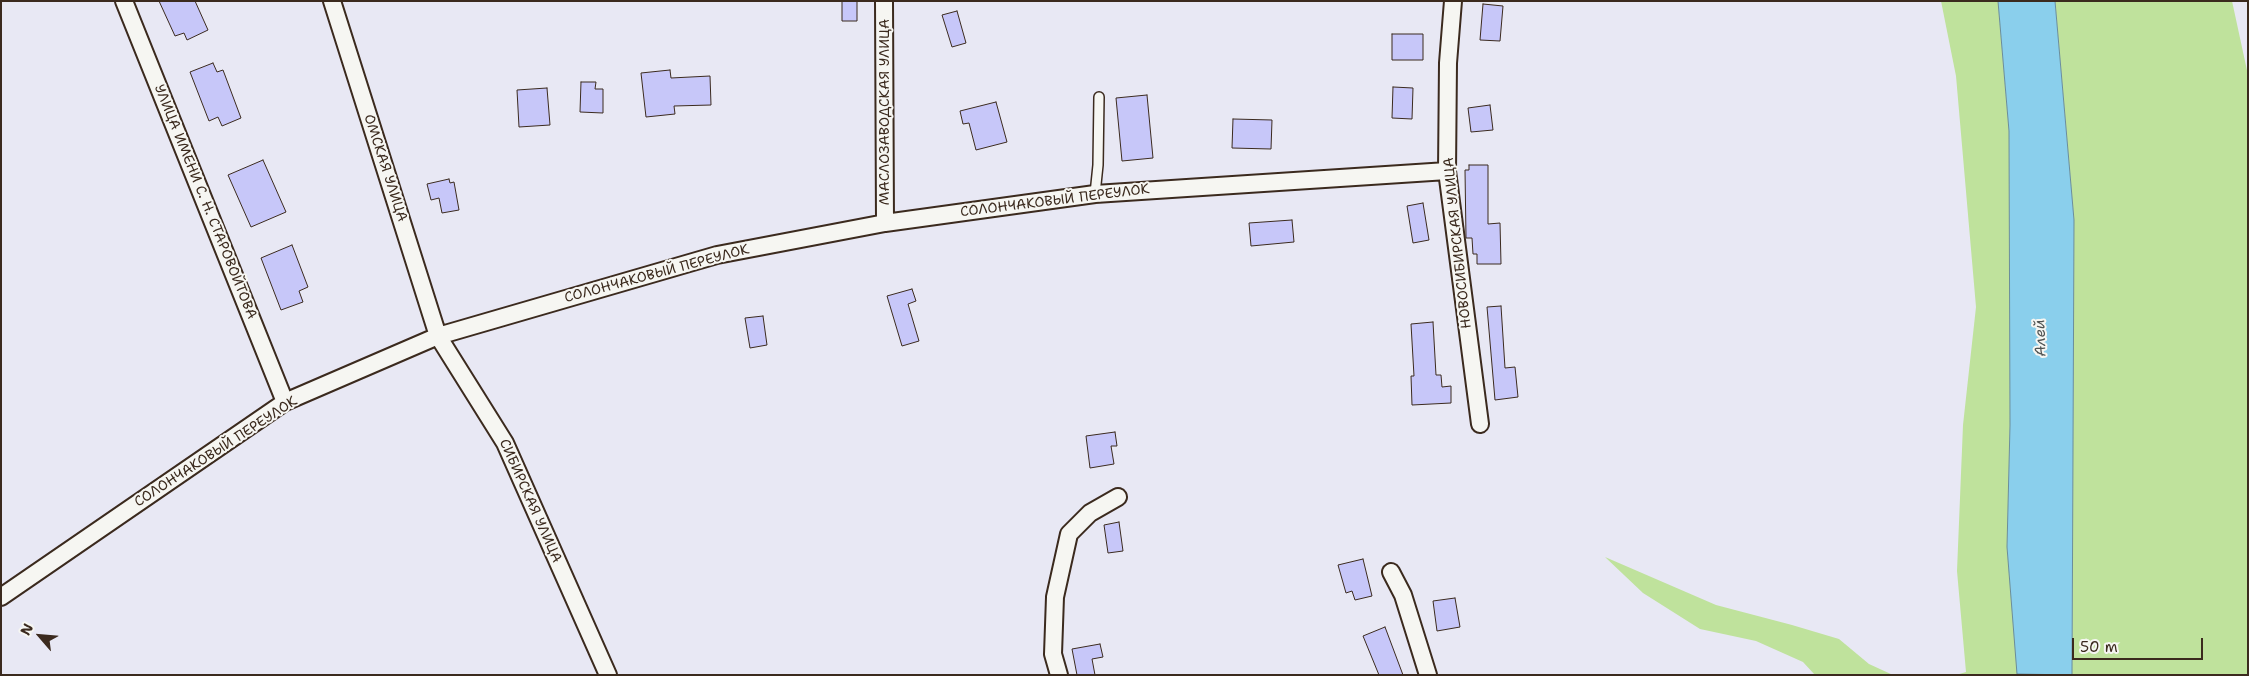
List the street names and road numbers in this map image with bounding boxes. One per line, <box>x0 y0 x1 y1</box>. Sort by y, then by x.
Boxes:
street label: МАСЛОЗАВОДСКАЯ УЛИЦА <box>877 19 893 205</box>
street label: УЛИЦА ИМЕНИ С. Н. СТАРОВОЙТОВА <box>150 82 260 322</box>
street label: ОМСКАЯ УЛИЦА <box>360 112 410 224</box>
street label: НОВОСИБИРСКАЯ УЛИЦА <box>1441 156 1475 330</box>
street label: СОЛОНЧАКОВЫЙ ПЕРЕУЛОК <box>959 181 1151 221</box>
street label: СОЛОНЧАКОВЫЙ ПЕРЕУЛОК <box>563 241 751 307</box>
street label: СОЛОНЧАКОВЫЙ ПЕРЕУЛОК <box>131 393 301 511</box>
street label: СИБИРСКАЯ УЛИЦА <box>495 437 565 565</box>

